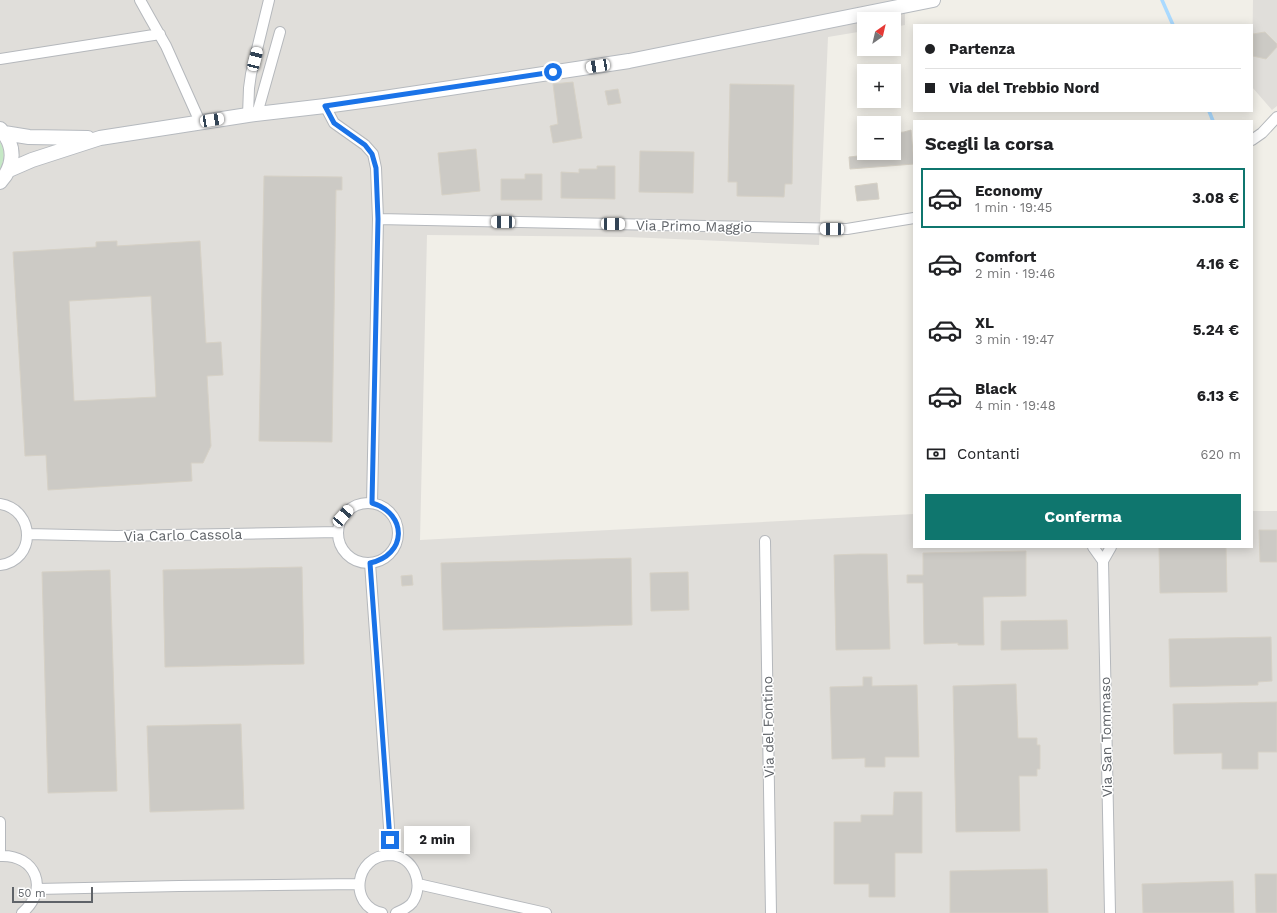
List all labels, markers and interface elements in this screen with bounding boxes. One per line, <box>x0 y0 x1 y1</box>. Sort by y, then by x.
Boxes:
north arrow <box>857 12 901 56</box>
map controls <box>857 12 901 160</box>
text: Partenza <box>949 40 1015 58</box>
car <box>246 46 264 72</box>
car <box>585 58 611 74</box>
route start <box>544 63 562 81</box>
button: + <box>857 64 901 108</box>
text: Via del Trebbio Nord <box>949 79 1099 97</box>
car <box>199 112 225 128</box>
button: − <box>857 116 901 160</box>
text: Scegli la corsa <box>925 133 1054 154</box>
icon: car <box>927 180 963 216</box>
text: Economy <box>975 182 1042 200</box>
text: 3.08 € <box>1192 189 1239 207</box>
text: 1 min · 19:45 <box>975 200 1052 215</box>
car <box>491 216 515 228</box>
street label: Via Primo Maggio <box>636 217 752 235</box>
car <box>601 218 625 230</box>
car <box>820 223 844 235</box>
icon: car <box>927 246 963 282</box>
text: Comfort <box>975 248 1036 266</box>
text: 4.16 € <box>1196 255 1239 273</box>
text: 2 min · 19:46 <box>975 266 1055 281</box>
icon: car <box>927 312 963 348</box>
text: XL <box>975 314 994 332</box>
text: 5.24 € <box>1193 321 1239 339</box>
text: 3 min · 19:47 <box>975 332 1054 347</box>
icon: car <box>927 378 963 414</box>
text: Black <box>975 380 1017 398</box>
text: 6.13 € <box>1197 387 1239 405</box>
text: 4 min · 19:48 <box>975 398 1056 413</box>
icon: cash <box>925 443 947 465</box>
text: Contanti <box>957 445 1020 463</box>
text: 620 m <box>1201 447 1241 462</box>
button: Conferma <box>925 494 1241 540</box>
car <box>331 503 355 529</box>
street label: Via Carlo Cassola <box>123 526 243 544</box>
street label: Via del Fontino <box>759 676 777 778</box>
street label: Via San Tommaso <box>1097 677 1115 797</box>
callout: 2 min <box>404 826 470 854</box>
route end <box>381 831 399 849</box>
text: 2 min <box>419 832 455 847</box>
scale bar <box>12 885 93 904</box>
text: 50 m <box>18 887 45 900</box>

